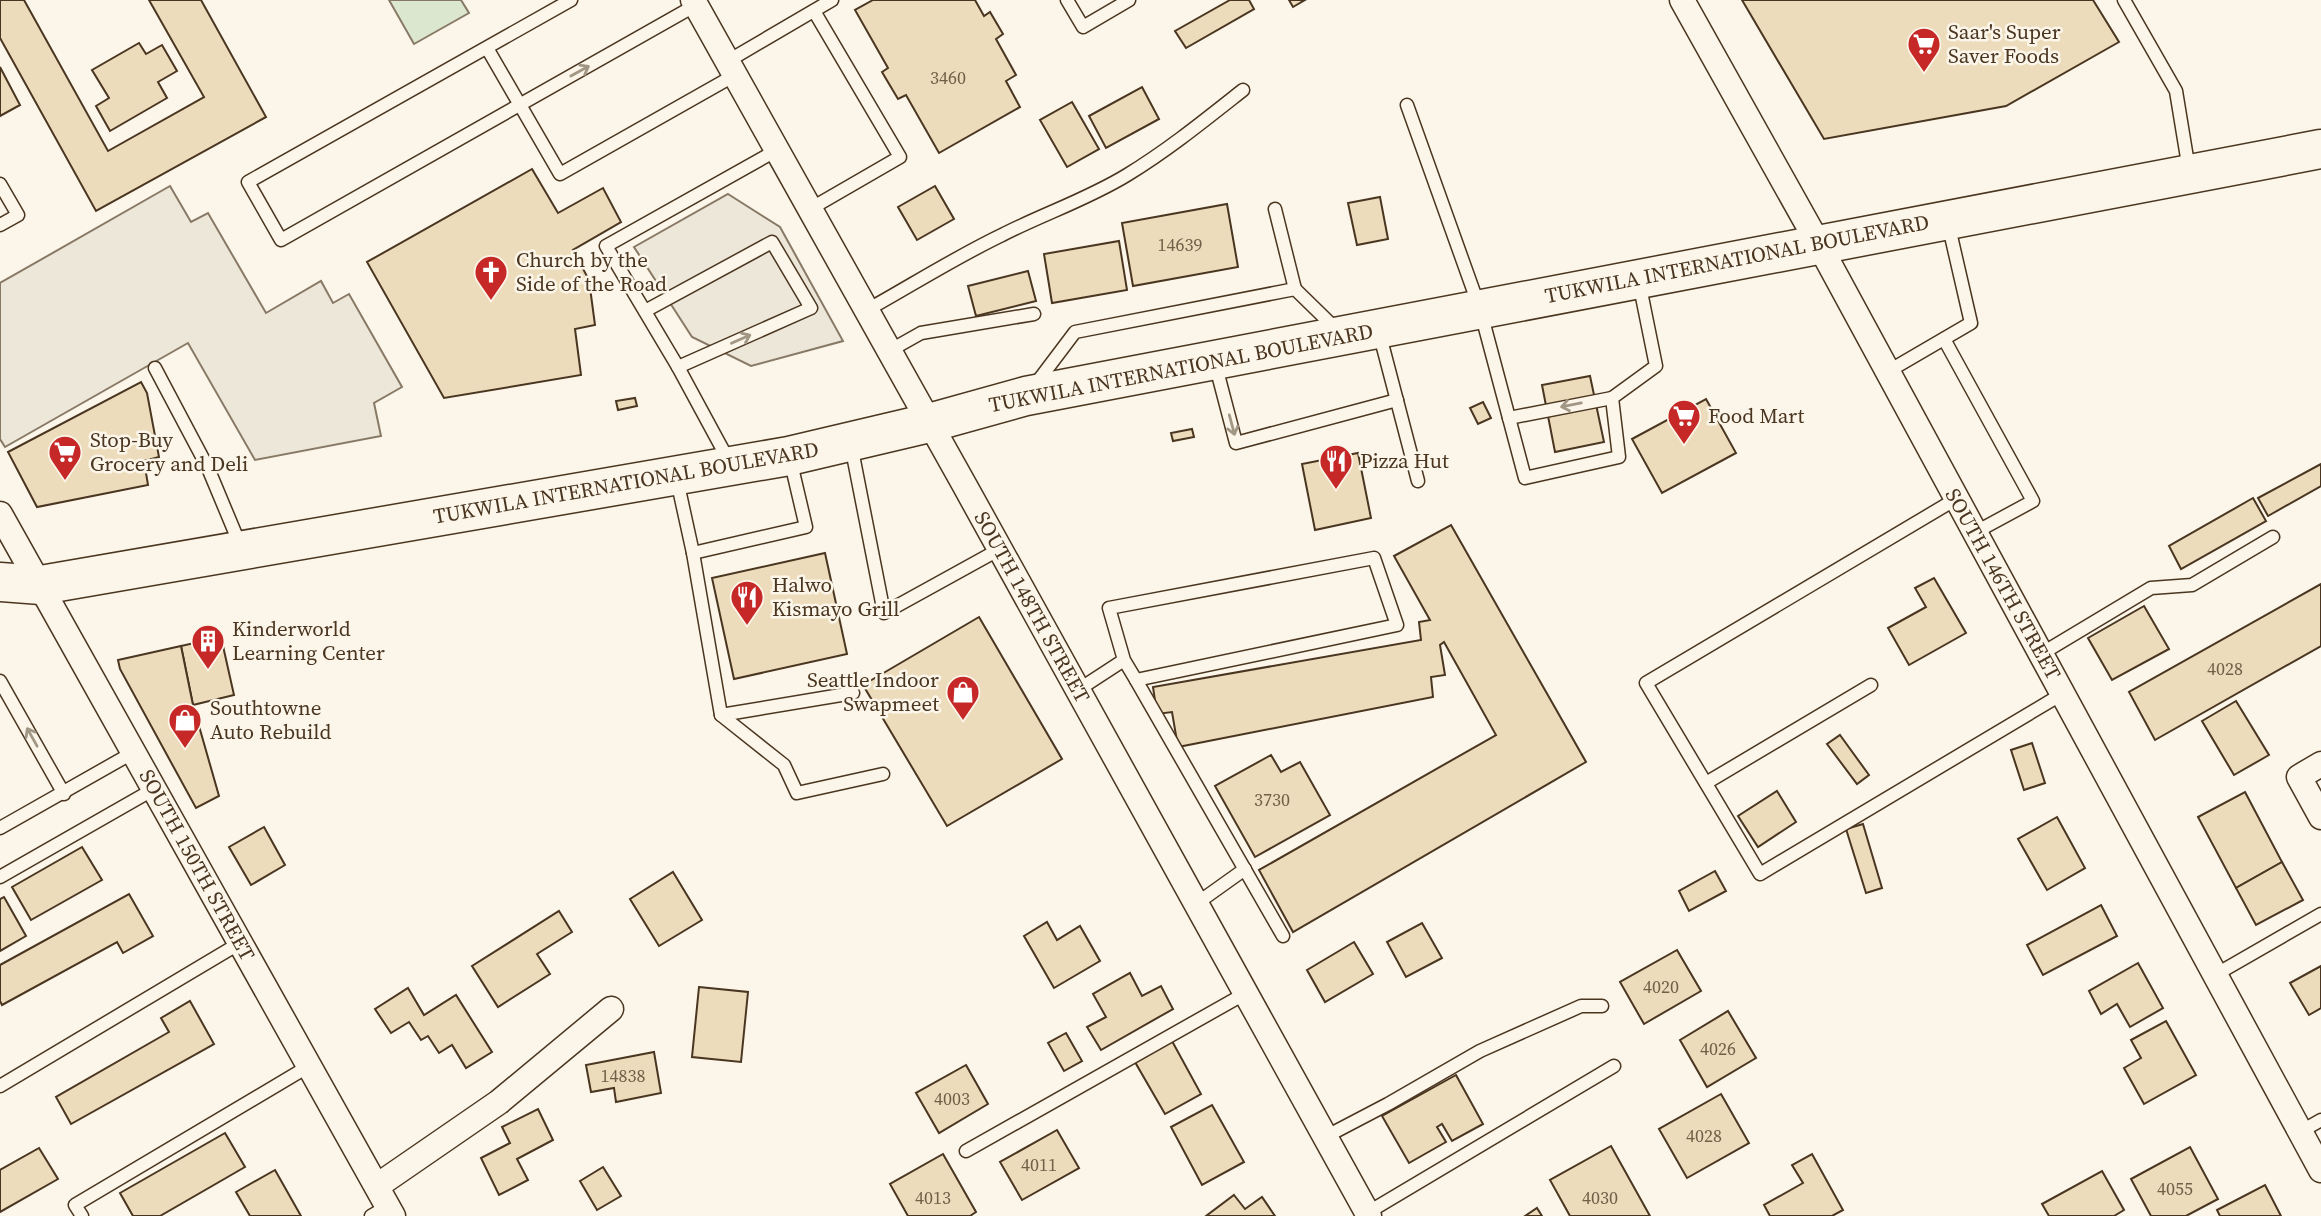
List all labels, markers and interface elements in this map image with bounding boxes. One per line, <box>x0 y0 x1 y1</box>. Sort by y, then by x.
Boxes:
place label: Saar's Super Saver Foods <box>1948 17 2061 70</box>
supermarket icon: Saar's Super Saver Foods <box>1905 25 1943 74</box>
one-way arrow <box>569 64 590 77</box>
house number: 3460 <box>930 65 966 90</box>
street label: TUKWILA INTERNATIONAL BOULEVARD <box>1542 207 1931 310</box>
house number: 14639 <box>1158 232 1203 257</box>
place label: Church by the Side of the Road <box>516 245 667 298</box>
church icon: Church by the Side of the Road <box>472 253 510 302</box>
street label: TUKWILA INTERNATIONAL BOULEVARD <box>986 316 1375 419</box>
one-way arrow <box>729 332 751 345</box>
supermarket icon: Food Mart <box>1665 397 1703 446</box>
one-way arrow <box>1560 399 1583 413</box>
place label: Food Mart <box>1708 401 1805 430</box>
one-way arrow <box>1226 414 1239 436</box>
place label: Stop-Buy Grocery and Deli <box>90 425 248 478</box>
supermarket icon: Stop-Buy Grocery and Deli <box>46 433 84 482</box>
street label: TUKWILA INTERNATIONAL BOULEVARD <box>431 434 821 531</box>
restaurant icon: Pizza Hut <box>1317 442 1355 491</box>
place label: Pizza Hut <box>1360 446 1449 475</box>
street label: SOUTH 146TH STREET <box>1939 483 2068 685</box>
street label: SOUTH 148TH STREET <box>968 506 1097 708</box>
place label: Halwo Kismayo Grill <box>772 570 900 623</box>
restaurant icon: Halwo Kismayo Grill <box>728 578 766 627</box>
place label: Kinderworld Learning Center <box>232 614 385 667</box>
building icon: Kinderworld Learning Center <box>189 622 227 671</box>
house number: 4028 <box>2207 656 2243 681</box>
place label: Seattle Indoor Swapmeet <box>807 665 939 718</box>
shop icon: Seattle Indoor Swapmeet <box>944 673 982 722</box>
place label: Southtowne Auto Rebuild <box>210 693 332 746</box>
shop icon: Southtowne Auto Rebuild <box>166 701 204 750</box>
one-way arrow <box>25 728 39 748</box>
street label: SOUTH 150TH STREET <box>133 764 262 966</box>
house number: 3730 <box>1254 787 1290 812</box>
house number: 4020 <box>1643 974 1679 999</box>
house number: 4026 <box>1700 1036 1736 1061</box>
house number: 14838 <box>601 1063 646 1088</box>
house number: 4003 <box>934 1086 970 1111</box>
house number: 4028 <box>1686 1123 1722 1148</box>
house number: 4011 <box>1021 1152 1057 1177</box>
house number: 4055 <box>2157 1176 2193 1201</box>
house number: 4013 <box>915 1185 951 1210</box>
house number: 4030 <box>1582 1185 1618 1210</box>

